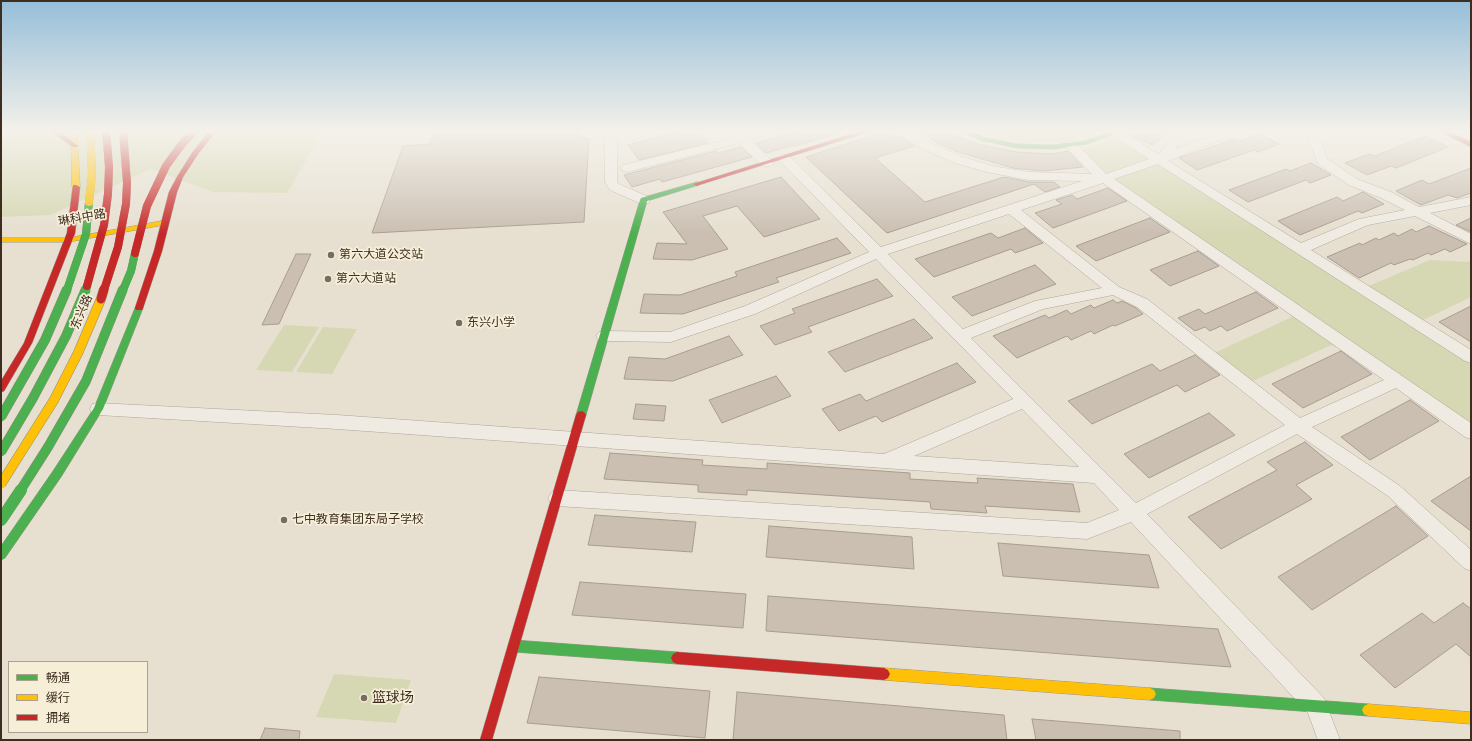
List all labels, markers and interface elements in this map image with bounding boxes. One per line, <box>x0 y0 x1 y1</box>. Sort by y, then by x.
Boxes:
street label: 琳科中路 <box>57 207 107 229</box>
place label: 第六大道公交站 <box>339 248 423 262</box>
marker: 第六大道公交站 <box>326 250 336 260</box>
place label: 第六大道站 <box>336 272 396 286</box>
marker: 第六大道站 <box>323 274 333 284</box>
street label: 东兴路 <box>68 293 96 331</box>
place label: 东兴小学 <box>467 316 515 330</box>
marker: 东兴小学 <box>454 318 464 328</box>
place label: 七中教育集团东局子学校 <box>292 513 424 527</box>
marker: 七中教育集团东局子学校 <box>279 515 289 525</box>
legend <box>8 661 148 733</box>
text: 畅通 <box>46 669 70 686</box>
text: 缓行 <box>46 689 70 706</box>
place label: 篮球场 <box>372 690 414 706</box>
marker: 篮球场 <box>359 693 369 703</box>
text: 拥堵 <box>46 709 70 726</box>

